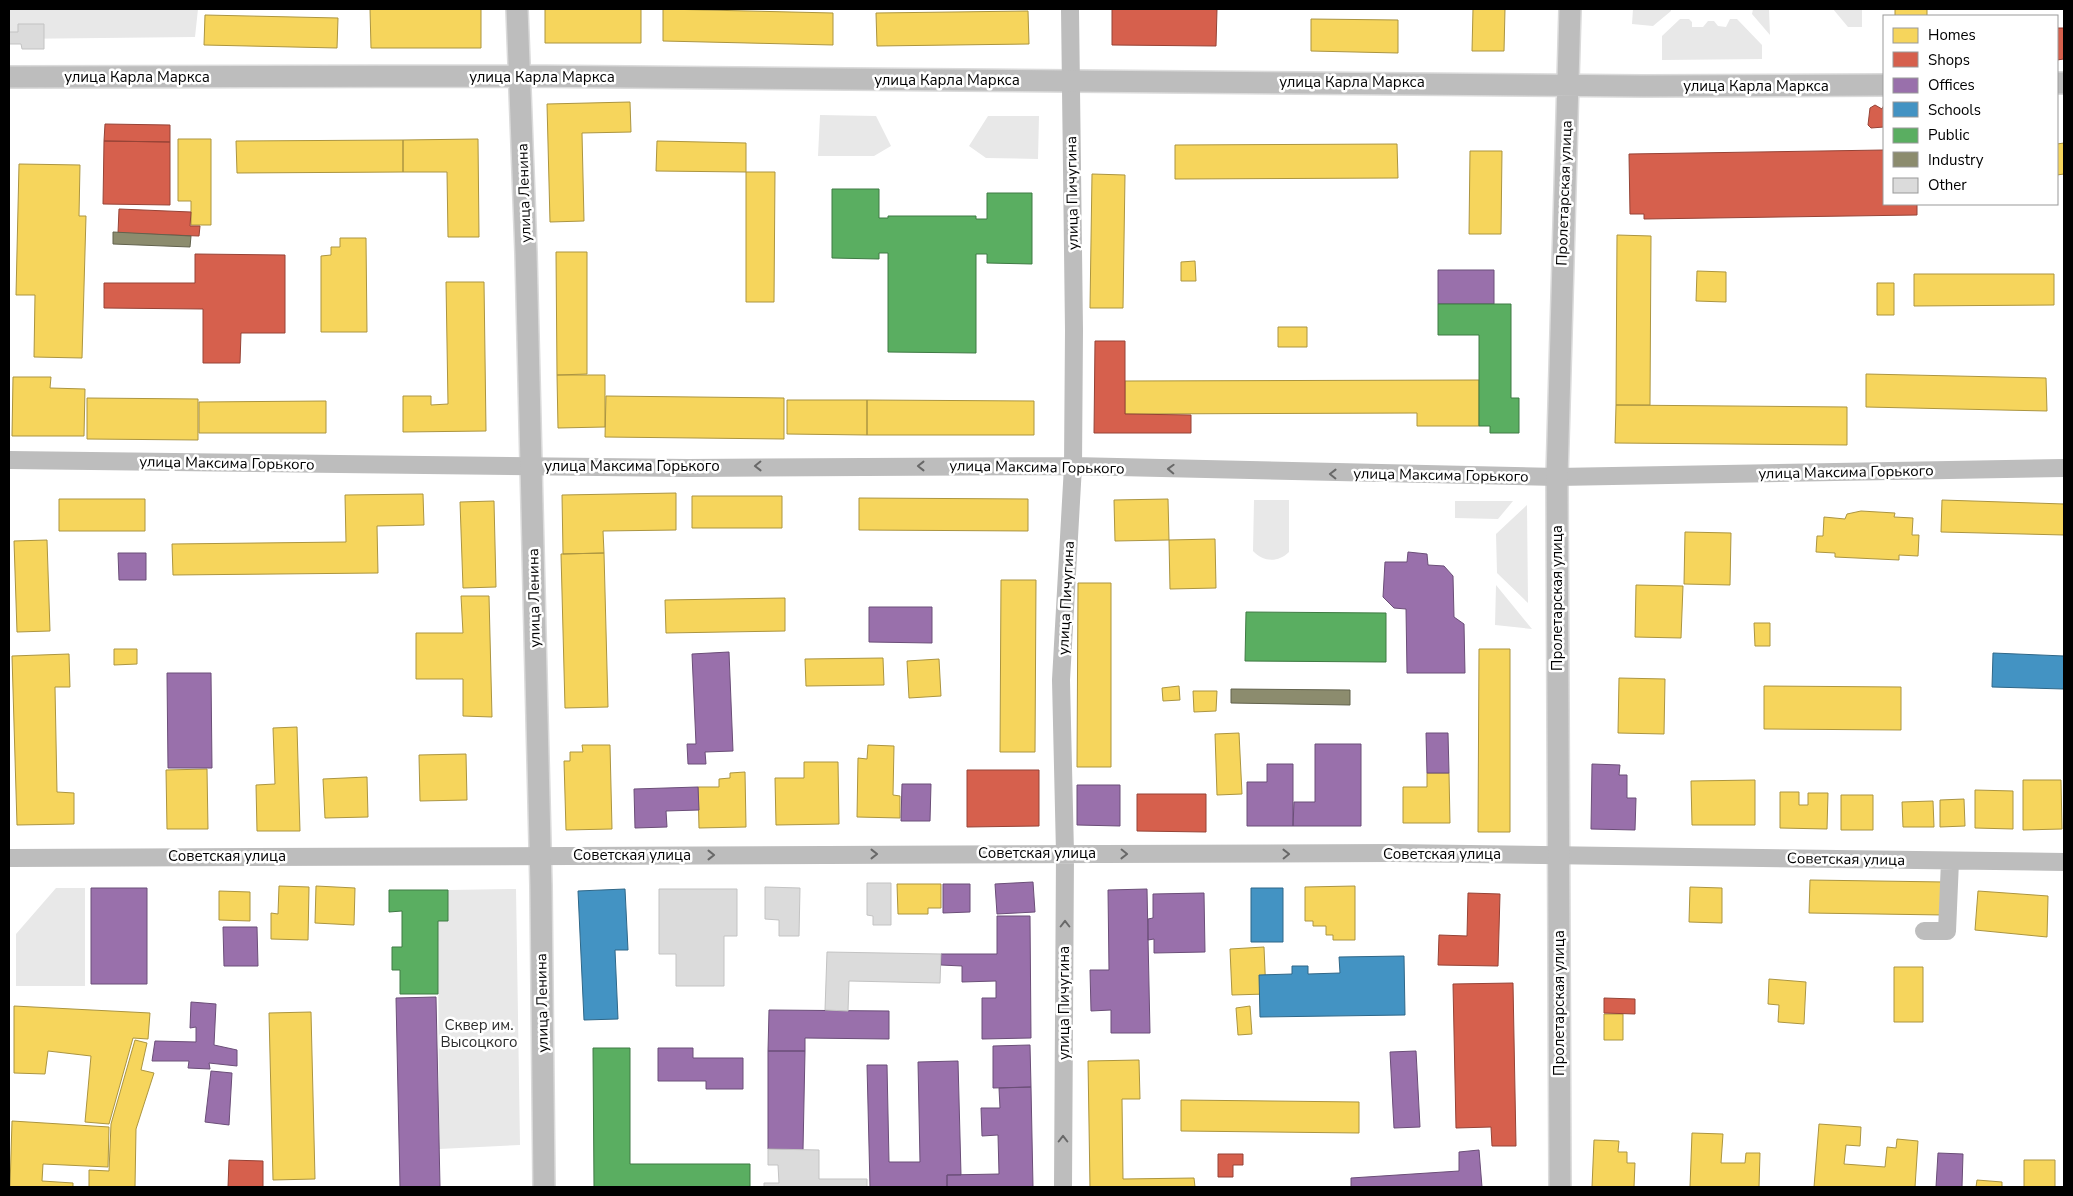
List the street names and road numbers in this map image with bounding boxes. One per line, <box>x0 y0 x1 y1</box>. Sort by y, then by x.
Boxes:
street label: улица Карла Маркса <box>64 67 210 87</box>
street label: улица Карла Маркса <box>469 67 615 87</box>
street label: улица Карла Маркса <box>874 70 1020 90</box>
street label: улица Карла Маркса <box>1279 72 1425 92</box>
street label: улица Карла Маркса <box>1683 76 1829 96</box>
street label: Пролетарская улица <box>1551 120 1577 266</box>
street label: улица Пичугина <box>1061 136 1083 250</box>
street label: улица Ленина <box>512 143 536 243</box>
street label: улица Максима Горького <box>139 451 315 475</box>
street label: улица Максима Горького <box>949 455 1125 479</box>
street label: улица Максима Горького <box>544 456 720 476</box>
street label: улица Максима Горького <box>1758 460 1934 484</box>
street label: улица Максима Горького <box>1353 463 1529 487</box>
street label: Пролетарская улица <box>1547 525 1567 671</box>
street label: улица Пичугина <box>1053 541 1079 655</box>
street label: улица Ленина <box>523 548 545 648</box>
street label: Советская улица <box>978 843 1096 863</box>
street label: Советская улица <box>1383 844 1501 864</box>
street label: Советская улица <box>573 845 691 865</box>
street label: Советская улица <box>168 846 286 866</box>
street label: Советская улица <box>1787 848 1905 870</box>
street label: Пролетарская улица <box>1549 930 1569 1076</box>
street label: улица Пичугина <box>1054 946 1074 1060</box>
street label: улица Ленина <box>531 953 553 1053</box>

